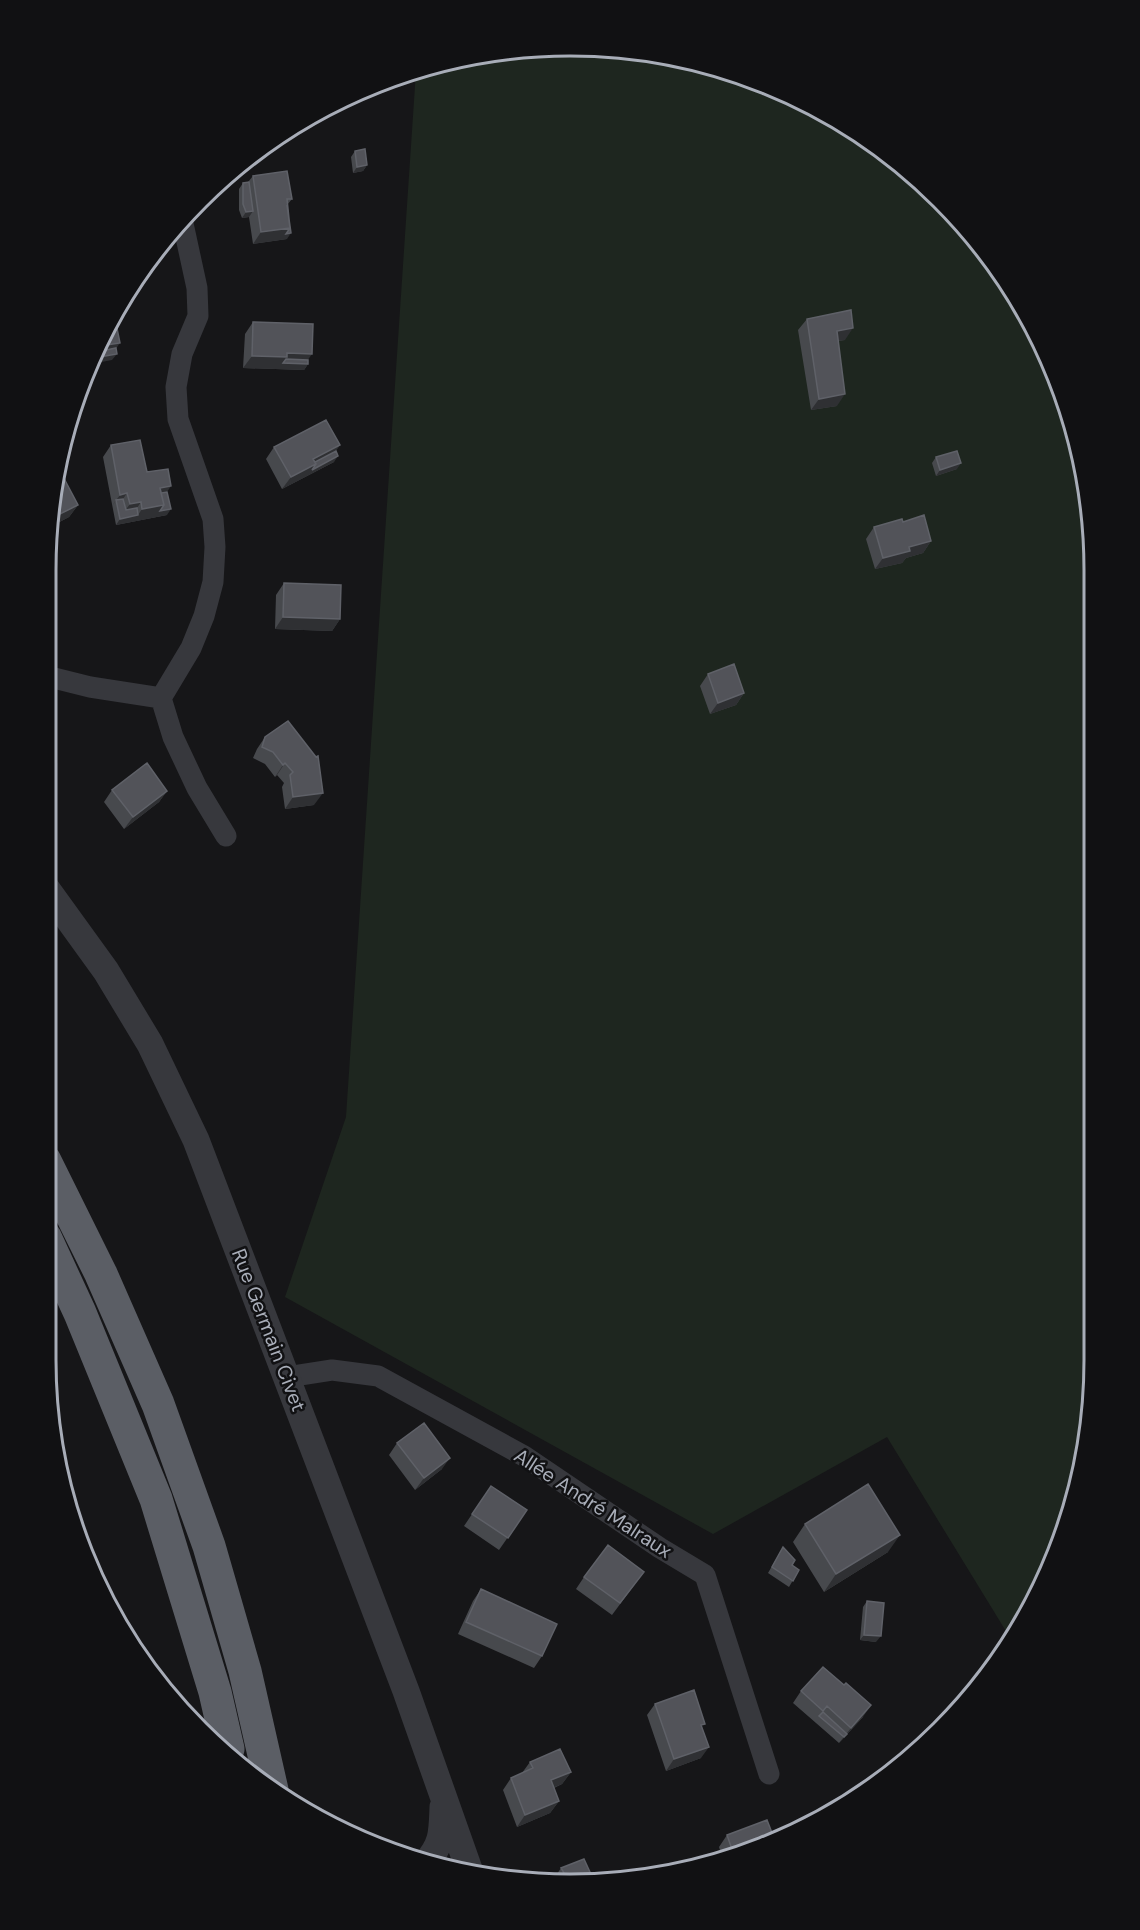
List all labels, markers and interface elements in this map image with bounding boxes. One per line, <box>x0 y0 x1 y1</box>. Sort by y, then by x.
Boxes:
street label: Rue Germain Civet <box>226 1245 312 1415</box>
street label: Allée André Malraux <box>509 1442 677 1564</box>

